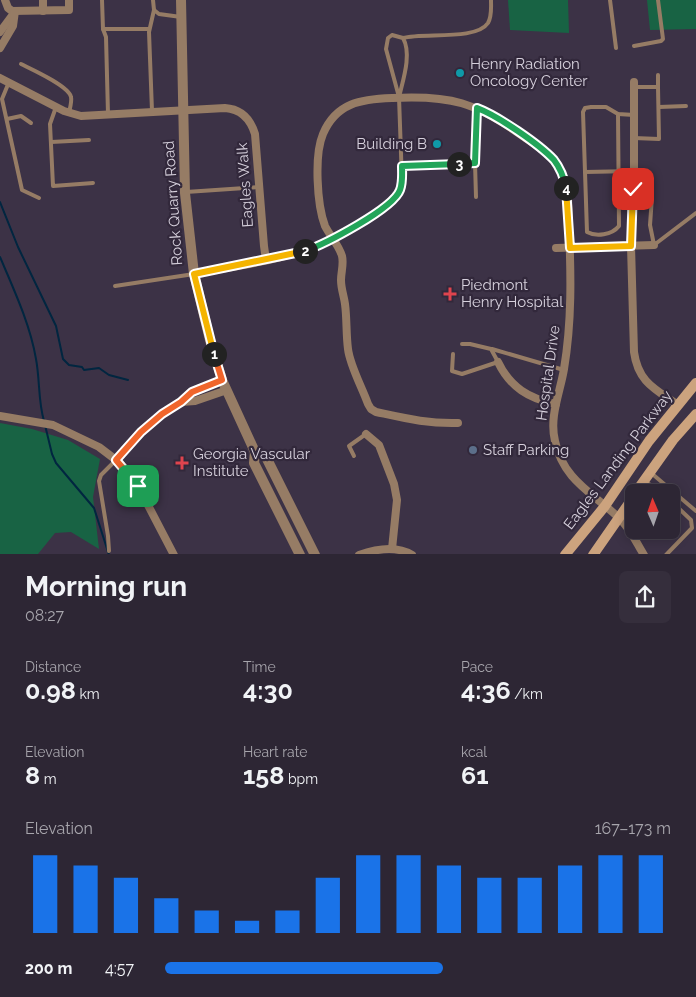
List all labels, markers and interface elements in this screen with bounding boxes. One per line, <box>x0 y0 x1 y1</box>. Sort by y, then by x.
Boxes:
place label: Henry Radiation Oncology Center <box>470 55 588 90</box>
marker: Henry Radiation Oncology Center <box>454 67 466 79</box>
place label: Building B <box>356 135 427 153</box>
marker: Building B <box>431 138 443 150</box>
street label: Rock Quarry Road <box>160 140 186 266</box>
street label: Eagles Walk <box>233 142 257 228</box>
pin: 3 <box>446 152 472 176</box>
text: 3 <box>456 156 463 172</box>
pin <box>612 168 654 210</box>
icon: check <box>619 175 647 203</box>
pin: 4 <box>554 176 578 200</box>
text: 4 <box>563 180 571 196</box>
pin: 2 <box>292 238 318 264</box>
text: 2 <box>302 243 309 259</box>
place label: Piedmont Henry Hospital <box>461 276 564 311</box>
marker: Piedmont Henry Hospital <box>443 287 457 301</box>
street label: Hospital Drive <box>532 324 564 422</box>
pin: 1 <box>202 342 226 366</box>
text: 1 <box>211 346 218 362</box>
street label: Eagles Landing Parkway <box>560 387 676 533</box>
place label: Staff Parking <box>483 441 569 459</box>
marker: Staff Parking <box>467 444 479 456</box>
place label: Georgia Vascular Institute <box>193 445 311 480</box>
marker: Georgia Vascular Institute <box>175 456 189 470</box>
pin <box>117 465 159 507</box>
icon: arrive <box>124 472 152 500</box>
north arrow <box>625 484 680 539</box>
map controls <box>625 484 680 539</box>
text: Morning run <box>25 570 187 603</box>
button: share <box>619 571 671 623</box>
text: 08:27 <box>25 606 64 625</box>
text: Distance <box>25 659 81 675</box>
text: Time <box>243 659 276 675</box>
text: Pace <box>461 659 493 675</box>
text: 0.98 <box>25 675 76 705</box>
text: 4:30 <box>243 675 293 705</box>
text: 4:36 <box>461 675 511 705</box>
text: km <box>76 686 100 702</box>
text: /km <box>511 686 543 702</box>
text: Elevation <box>25 744 84 760</box>
text: Heart rate <box>243 744 307 760</box>
text: kcal <box>461 744 487 760</box>
text: 8 <box>25 760 40 790</box>
text: 158 <box>243 760 284 790</box>
text: 61 <box>461 760 489 790</box>
text: m <box>40 771 57 787</box>
text: bpm <box>284 771 318 787</box>
text: Elevation <box>25 819 93 838</box>
text: 167–173 m <box>595 819 671 838</box>
text: 200 m <box>25 959 72 978</box>
text: 4:57 <box>105 959 134 978</box>

